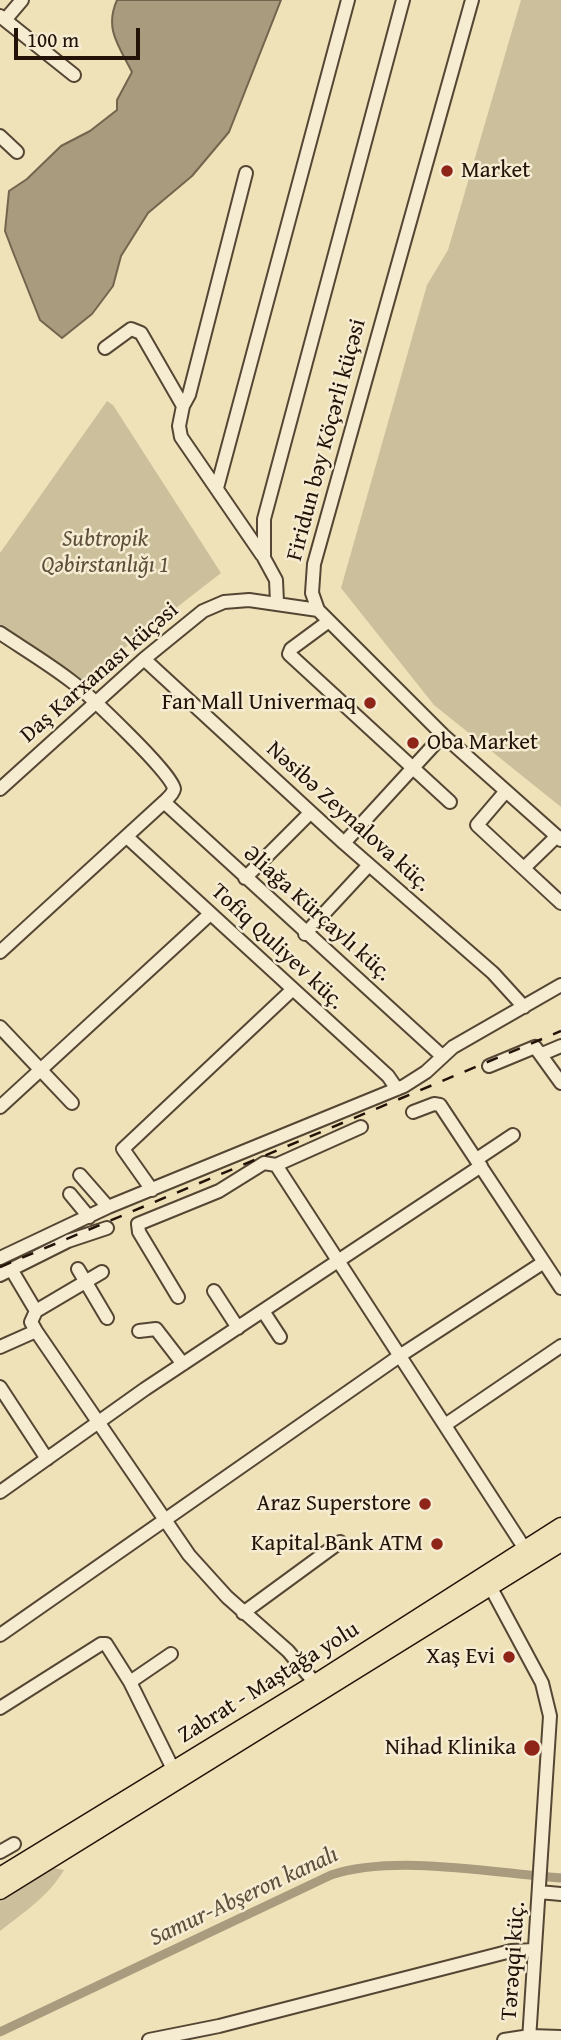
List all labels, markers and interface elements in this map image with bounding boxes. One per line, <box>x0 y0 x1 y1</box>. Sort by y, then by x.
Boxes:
scale bar <box>18 14 144 58</box>
text: 100 m <box>27 24 79 55</box>
place label: Market <box>461 157 530 185</box>
marker: Market <box>439 163 455 179</box>
street label: Firidun bəy Köçərli küçəsi <box>281 316 373 564</box>
park label: Subtropik Qəbirstanlığı 1 <box>41 526 169 580</box>
street label: Daş Karxanası küçəsi <box>15 597 185 749</box>
place label: Fan Mall Univermaq <box>162 689 356 717</box>
marker: Fan Mall Univermaq <box>362 695 378 711</box>
place label: Oba Market <box>427 729 538 757</box>
marker: Oba Market <box>405 735 421 751</box>
street label: Nəsibə Zeynalova küç. <box>260 736 436 898</box>
street label: Əliağa Kürçaylı küç. <box>237 840 397 988</box>
street label: Tofiq Quliyev küç. <box>205 878 349 1016</box>
place label: Araz Superstore <box>257 1490 411 1518</box>
marker: Araz Superstore <box>417 1496 433 1512</box>
place label: Kapital Bank ATM <box>251 1530 423 1558</box>
marker: Kapital Bank ATM <box>429 1536 445 1552</box>
street label: Zabrat - Maştağa yolu <box>173 1616 365 1750</box>
place label: Xaş Evi <box>426 1643 495 1671</box>
marker: Xaş Evi <box>501 1649 517 1665</box>
place label: Nihad Klinika <box>385 1734 516 1762</box>
marker: Nihad Klinika <box>522 1738 542 1758</box>
water label: Samur-Abşeron kanalı <box>145 1841 343 1953</box>
street label: Tərəqqi küç. <box>496 1900 532 2022</box>

